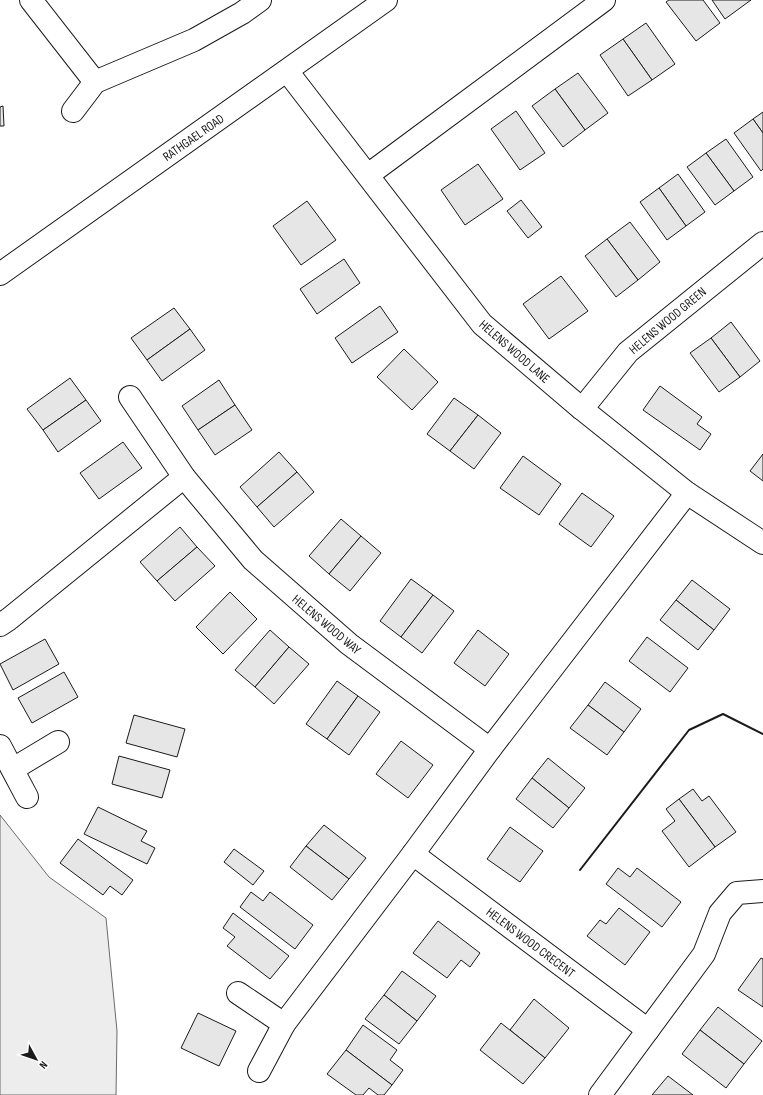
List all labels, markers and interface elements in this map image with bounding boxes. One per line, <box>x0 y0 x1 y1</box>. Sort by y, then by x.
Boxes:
street label: RATHGAEL ROAD <box>160 111 227 165</box>
street label: HELENS WOOD GREEN <box>626 284 710 358</box>
street label: HELENS WOOD LANE <box>476 317 553 387</box>
street label: HELENS WOOD WAY <box>289 591 364 658</box>
street label: HELENS WOOD CRECENT <box>483 904 578 981</box>
north arrow <box>16 1039 56 1079</box>
text: N <box>36 1059 50 1072</box>

